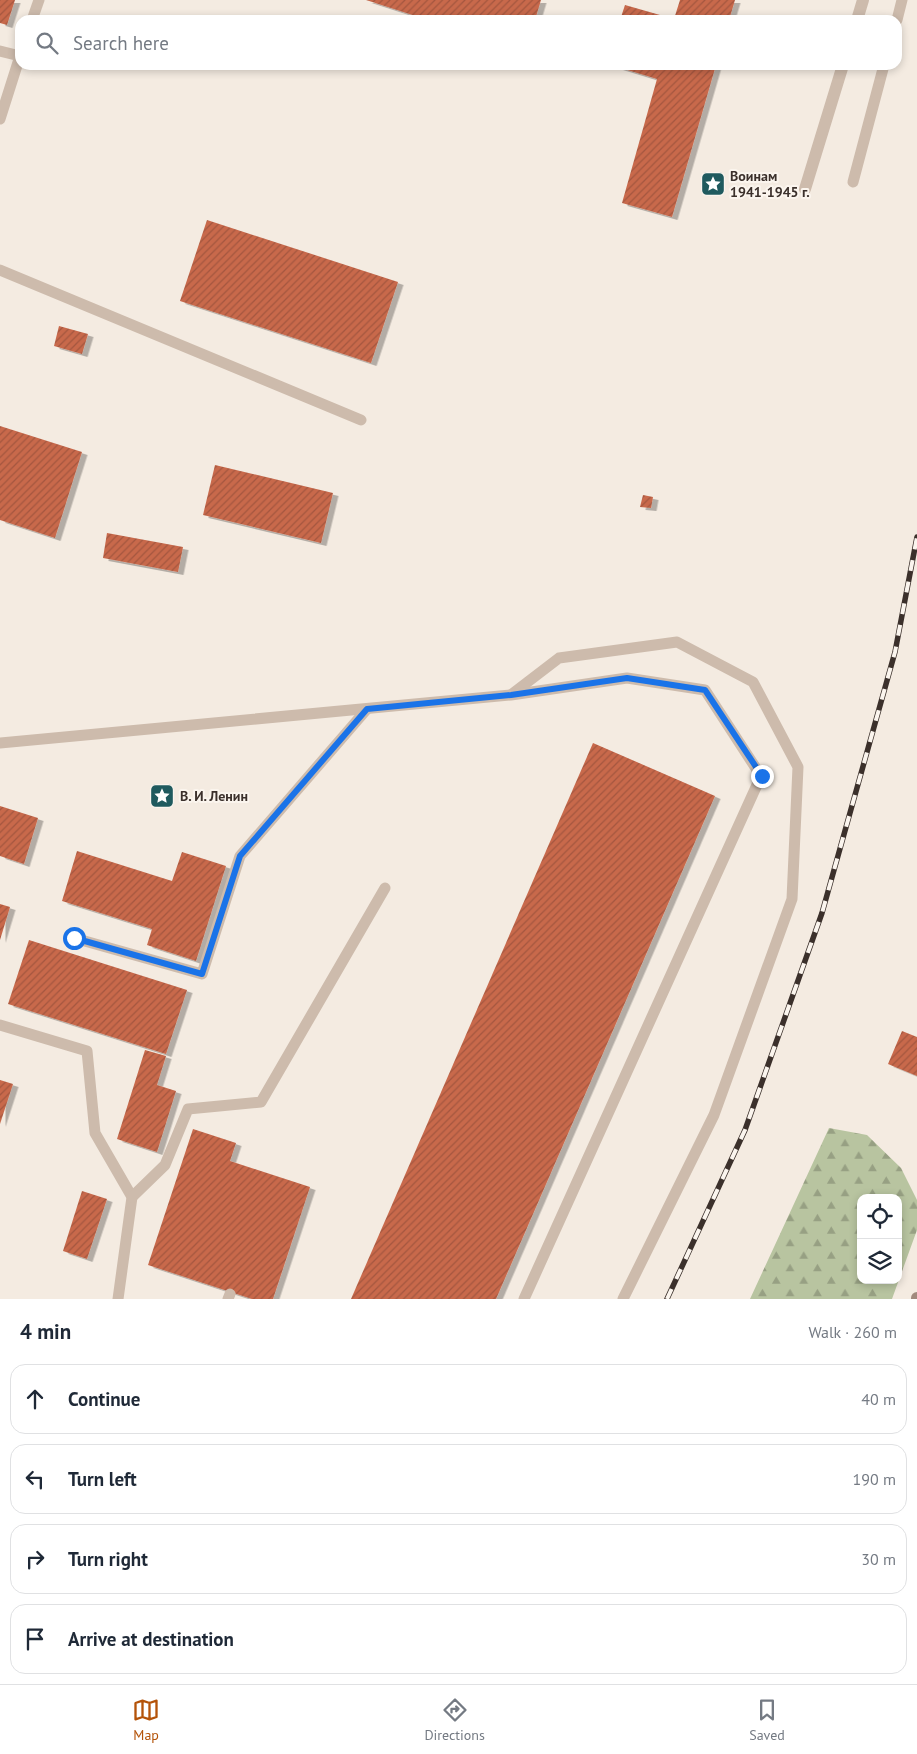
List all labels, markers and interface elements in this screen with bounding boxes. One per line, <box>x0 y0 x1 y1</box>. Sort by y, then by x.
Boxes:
search box <box>15 15 902 70</box>
icon: search <box>33 29 61 57</box>
text: Search here <box>73 31 169 55</box>
place label: Воинам 1941-1945 г. <box>730 167 810 201</box>
place icon: Воинам 1941-1945 г. <box>700 171 726 197</box>
route end <box>751 765 774 788</box>
place icon: В. И. Ленин <box>149 783 175 809</box>
place label: В. И. Ленин <box>180 787 248 805</box>
route start <box>63 927 86 950</box>
map controls <box>857 1194 902 1284</box>
button: locate <box>857 1194 902 1239</box>
button: layers <box>857 1239 902 1284</box>
text: 4 min <box>20 1318 71 1345</box>
text: Walk · 260 m <box>808 1322 897 1342</box>
icon: ahead <box>21 1385 49 1413</box>
text: Continue <box>68 1387 140 1411</box>
text: 40 m <box>861 1389 896 1409</box>
icon: left <box>21 1465 49 1493</box>
text: Turn left <box>68 1467 137 1491</box>
text: 190 m <box>853 1469 896 1489</box>
icon: right <box>21 1545 49 1573</box>
text: Turn right <box>68 1547 148 1571</box>
text: 30 m <box>861 1549 896 1569</box>
icon: arrive <box>21 1625 49 1653</box>
text: Arrive at destination <box>68 1627 234 1651</box>
tab: Map <box>132 1696 160 1744</box>
tab: Directions <box>424 1696 485 1744</box>
tab: Saved <box>749 1696 785 1744</box>

